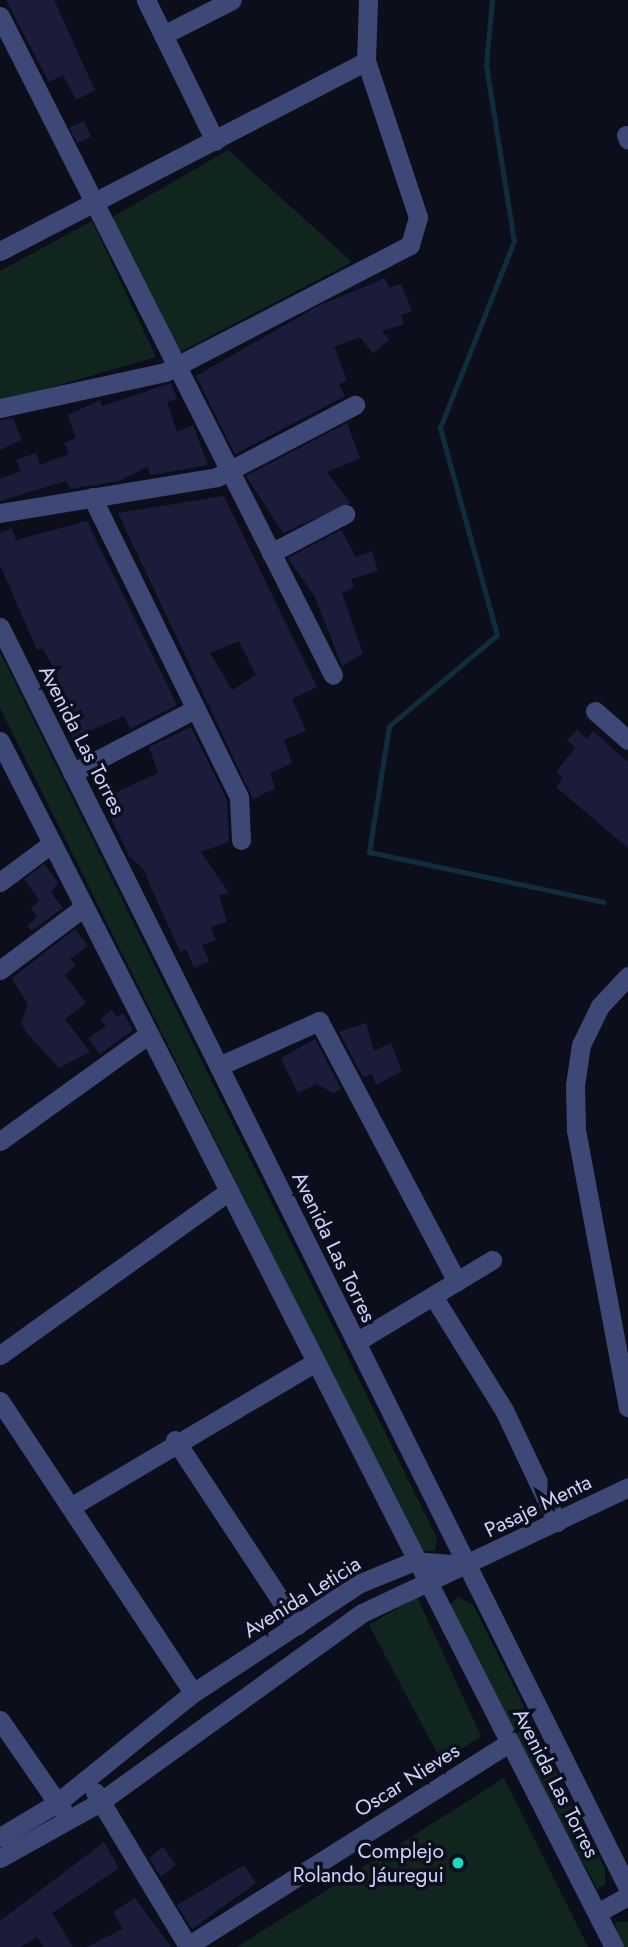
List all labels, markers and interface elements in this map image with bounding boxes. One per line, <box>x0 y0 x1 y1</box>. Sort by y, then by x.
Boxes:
street label: Avenida Las Torres <box>33 661 131 819</box>
street label: Avenida Las Torres <box>287 1168 381 1326</box>
street label: Pasaje Menta <box>480 1469 596 1543</box>
street label: Avenida Leticia <box>239 1551 365 1643</box>
street label: Avenida Las Torres <box>507 1704 605 1862</box>
street label: Oscar Nieves <box>350 1738 464 1822</box>
place label: Complejo Rolando Jáuregui <box>293 1838 444 1888</box>
marker: Complejo Rolando Jáuregui <box>450 1855 466 1871</box>

